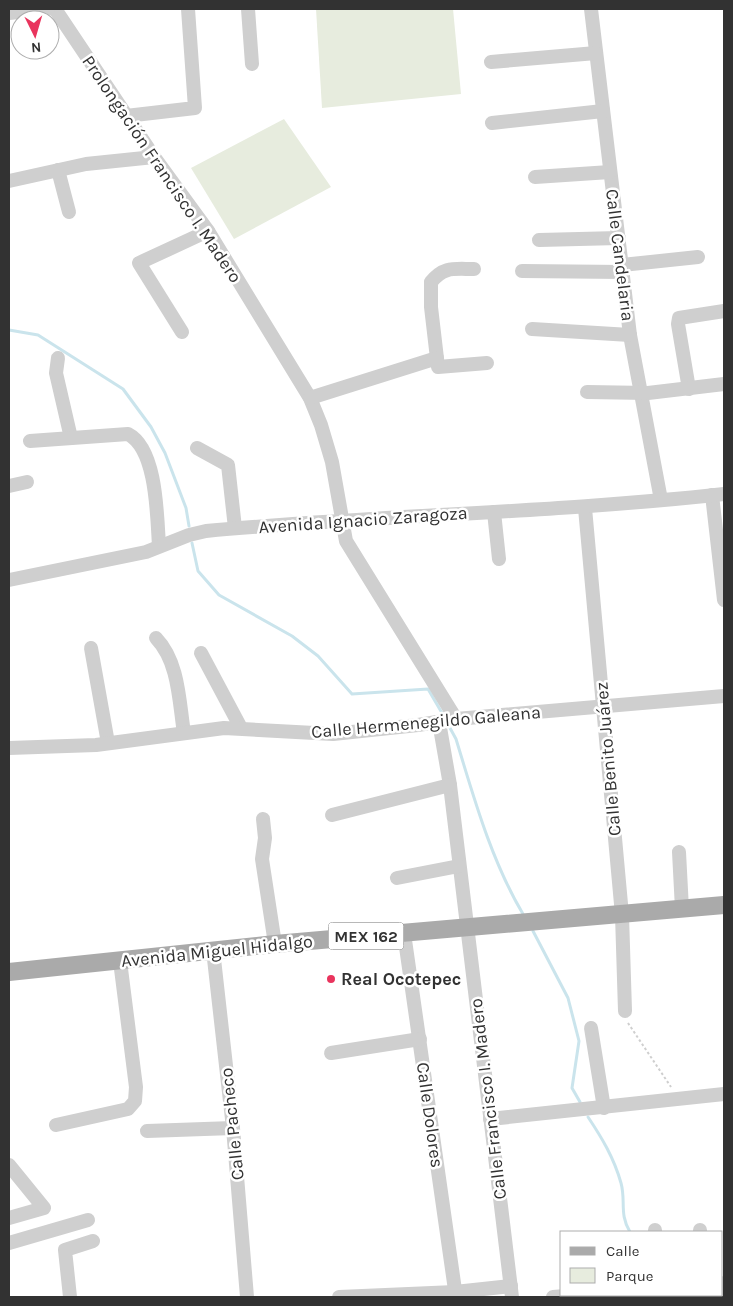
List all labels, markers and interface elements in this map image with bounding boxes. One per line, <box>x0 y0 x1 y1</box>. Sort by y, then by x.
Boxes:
north arrow <box>10 10 60 60</box>
text: N <box>30 39 42 56</box>
street label: Prolongación Francisco I. Madero <box>77 51 247 287</box>
street label: Calle Candelaria <box>601 188 639 322</box>
street label: Avenida Ignacio Zaragoza <box>258 502 468 538</box>
street label: Calle Benito Juárez <box>590 681 626 837</box>
street label: Calle Hermenegildo Galeana <box>310 701 542 743</box>
road number: MEX 162 <box>328 922 404 949</box>
street label: Avenida Miguel Hidalgo <box>120 930 314 972</box>
place label: Real Ocotepec <box>341 968 461 990</box>
marker: Real Ocotepec <box>325 973 337 985</box>
street label: Calle Francisco I. Madero <box>465 997 511 1201</box>
street label: Calle Dolores <box>412 1061 448 1169</box>
street label: Calle Pacheco <box>215 1067 249 1181</box>
legend <box>560 1231 723 1296</box>
text: Calle <box>606 1242 640 1260</box>
text: Parque <box>606 1267 654 1285</box>

